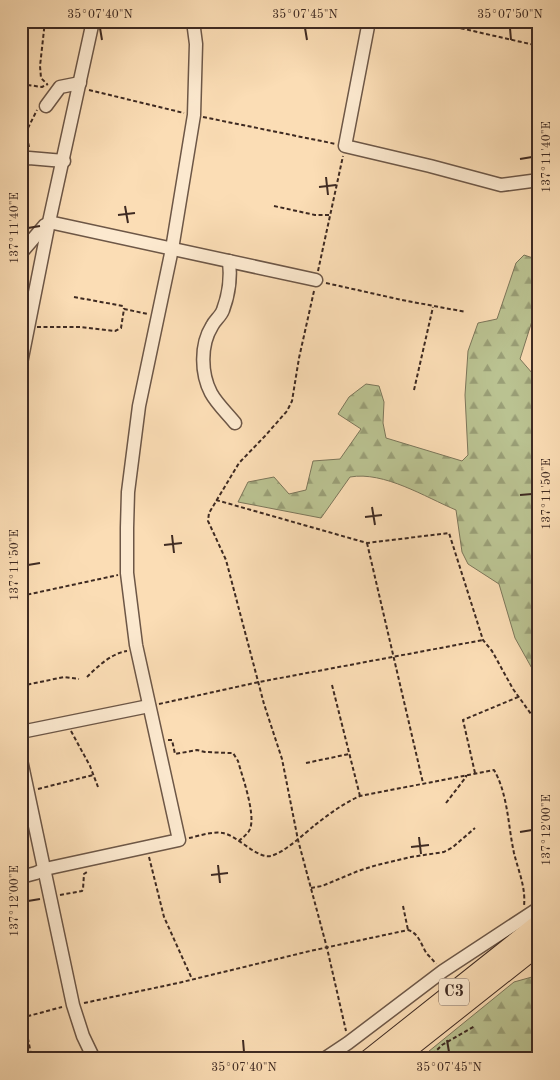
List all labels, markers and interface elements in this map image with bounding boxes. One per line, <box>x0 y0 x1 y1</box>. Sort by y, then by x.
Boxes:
text: 35°07'40"N <box>67 8 133 21</box>
text: 35°07'45"N <box>272 8 338 21</box>
text: 35°07'50"N <box>477 8 543 21</box>
text: 137°11'40"E <box>541 121 553 193</box>
text: 137°11'40"E <box>9 192 21 264</box>
text: 137°11'50"E <box>540 458 553 530</box>
text: 137°11'50"E <box>8 529 21 601</box>
text: 137°12'00"E <box>541 794 553 866</box>
text: 137°12'00"E <box>9 865 21 937</box>
road number: C3 <box>439 979 469 1006</box>
text: 35°07'40"N <box>211 1061 277 1074</box>
text: 35°07'45"N <box>416 1061 482 1074</box>

